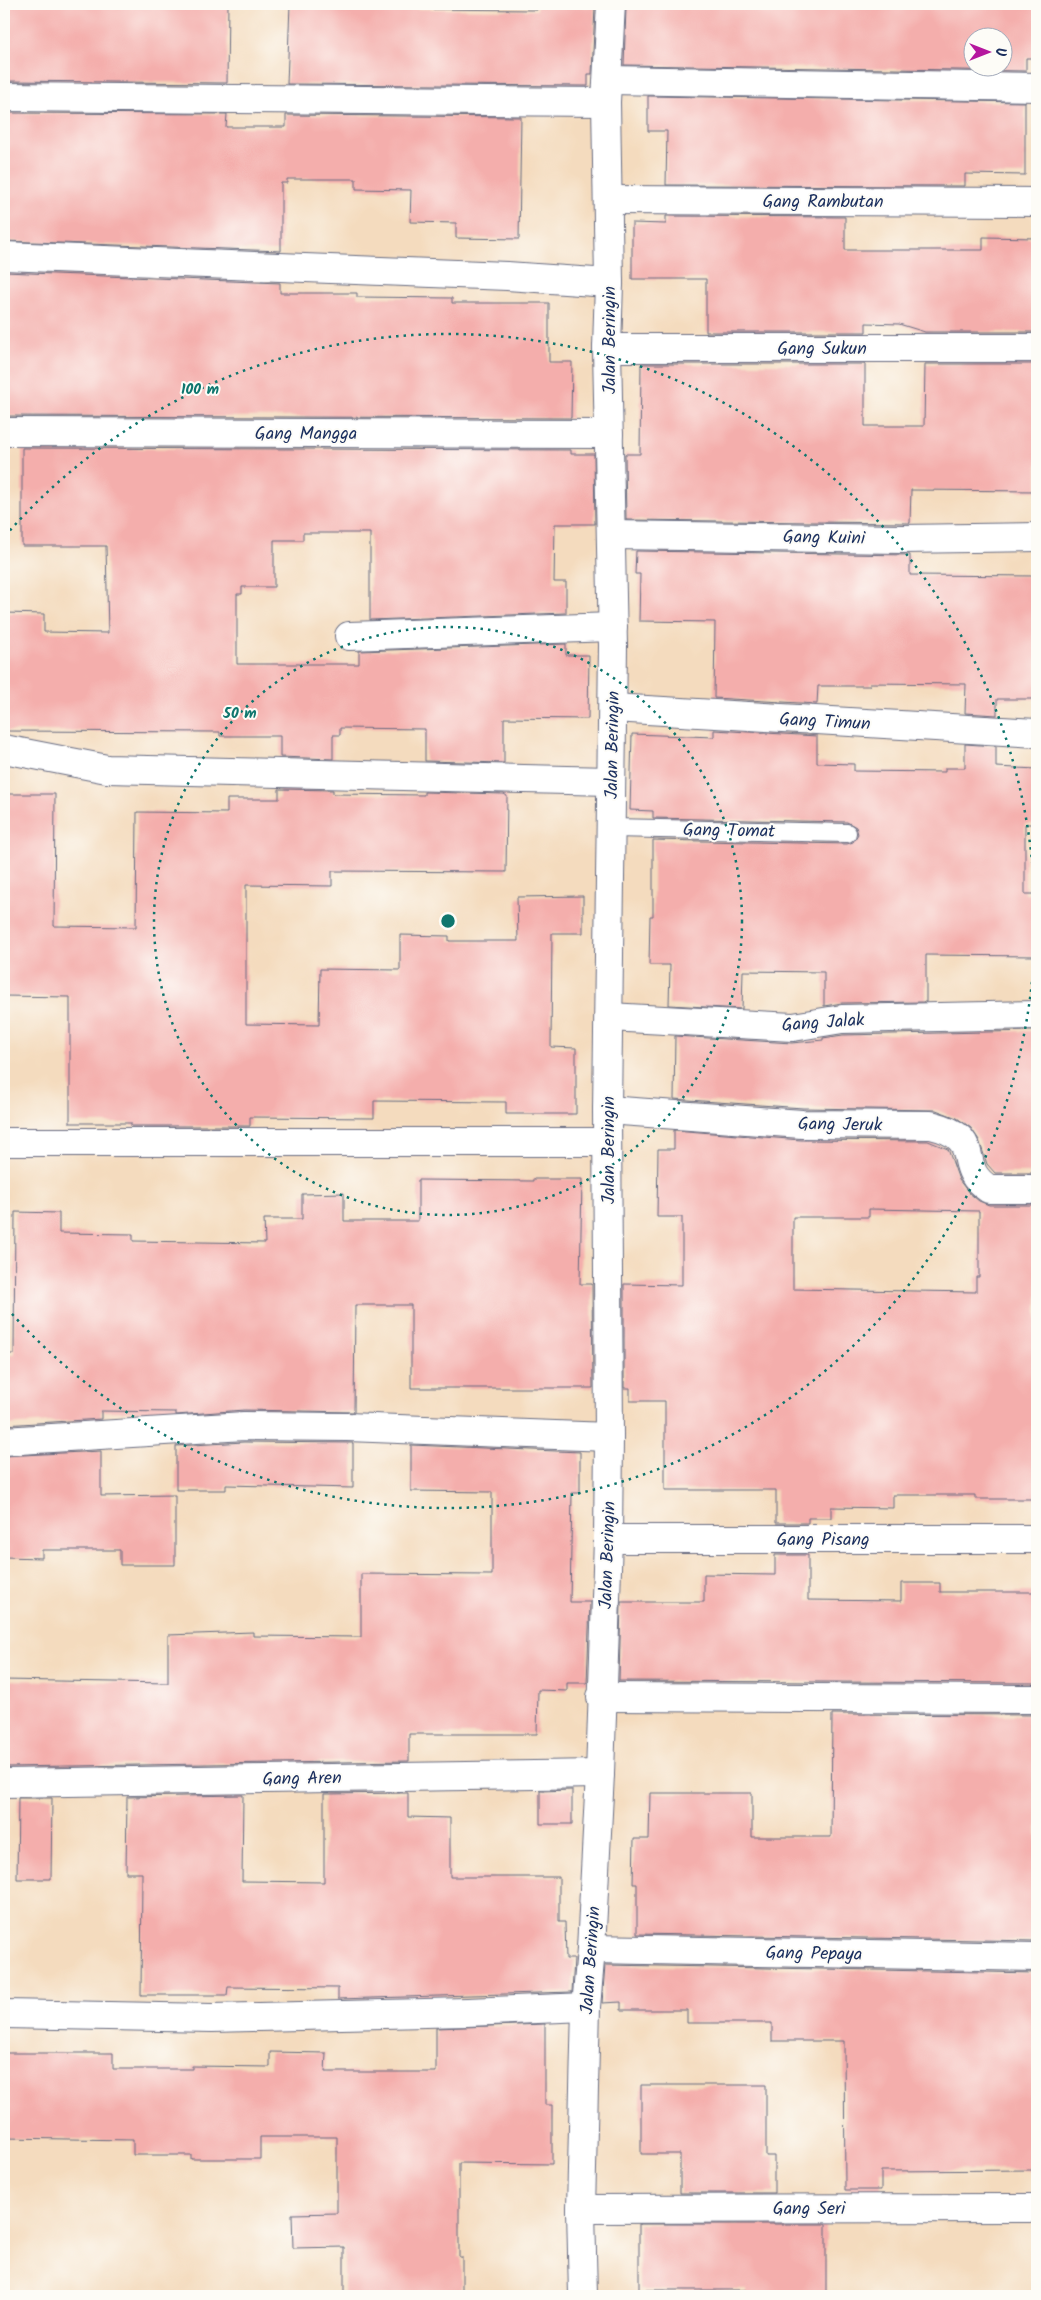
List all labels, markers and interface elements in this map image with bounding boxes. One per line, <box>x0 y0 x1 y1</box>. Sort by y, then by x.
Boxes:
north arrow <box>964 28 1014 78</box>
text: U <box>989 48 1011 57</box>
street label: Gang Rambutan <box>762 188 884 217</box>
street label: Jalan Beringin <box>596 286 625 394</box>
street label: Gang Sukun <box>777 335 867 364</box>
text: 100 m <box>181 378 219 402</box>
street label: Gang Mangga <box>255 420 357 449</box>
street label: Gang Kuini <box>783 523 866 554</box>
street label: Jalan Beringin <box>598 691 629 799</box>
text: 50 m <box>222 702 257 726</box>
street label: Gang Timun <box>779 706 871 739</box>
street label: Gang Tomat <box>683 816 776 847</box>
centre of rings <box>439 912 457 930</box>
street label: Gang Jalak <box>781 1006 866 1041</box>
street label: Jalan Beringin <box>595 1096 624 1204</box>
street label: Gang Jeruk <box>798 1110 883 1141</box>
street label: Jalan Beringin <box>592 1500 625 1610</box>
street label: Gang Pisang <box>776 1526 870 1555</box>
street label: Gang Aren <box>262 1764 342 1795</box>
street label: Jalan Beringin <box>573 1905 610 2015</box>
street label: Gang Pepaya <box>765 1939 863 1970</box>
street label: Gang Seri <box>773 2195 846 2224</box>

